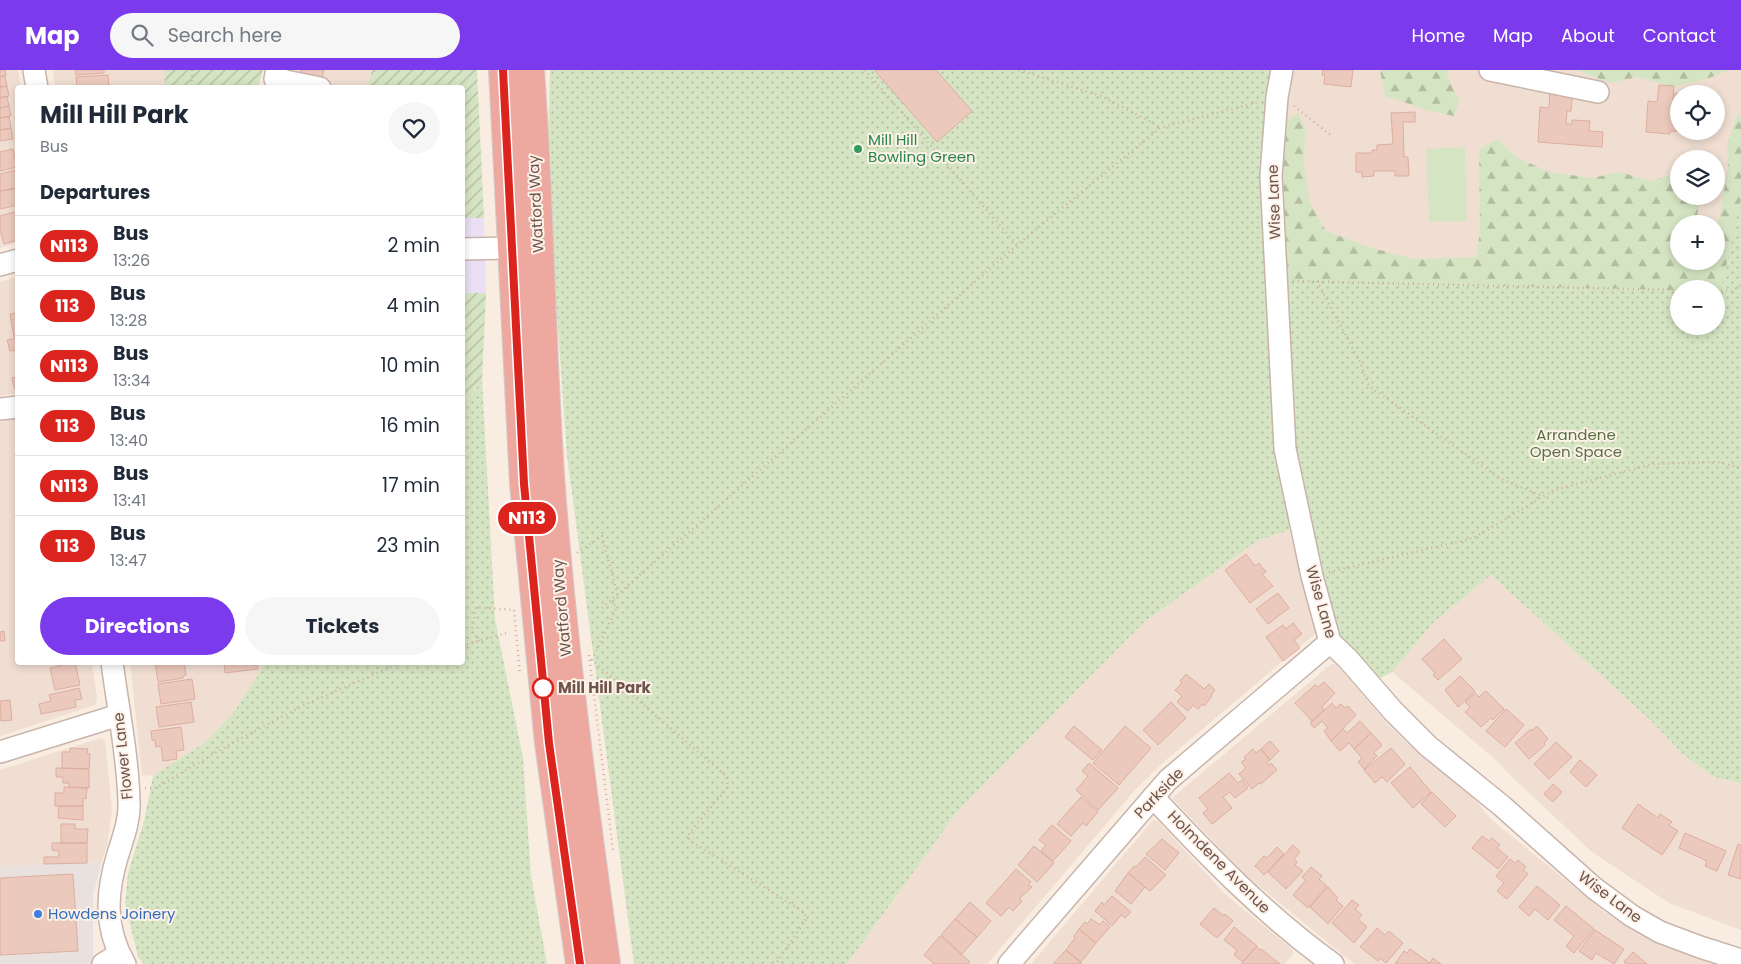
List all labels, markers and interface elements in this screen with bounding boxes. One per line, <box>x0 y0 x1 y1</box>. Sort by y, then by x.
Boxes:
search box <box>110 13 460 58</box>
text: Map <box>25 19 80 52</box>
icon: search <box>128 21 156 49</box>
text: Search here <box>168 22 282 49</box>
text: Home <box>1411 23 1465 48</box>
text: Map <box>1493 23 1533 48</box>
text: About <box>1561 23 1615 48</box>
text: Contact <box>1643 23 1716 48</box>
map controls <box>1670 85 1725 335</box>
button: locate <box>1670 85 1725 140</box>
text: Mill Hill Park <box>40 98 189 131</box>
button: heart <box>388 102 440 154</box>
place label: Mill Hill Bowling Green <box>868 129 976 167</box>
text: Bus <box>40 135 68 158</box>
marker: Mill Hill Bowling Green <box>852 143 864 155</box>
button: layers <box>1670 150 1725 205</box>
street label: Watford Way <box>522 154 549 253</box>
street label: Wise Lane <box>1262 164 1285 240</box>
text: Departures <box>40 179 150 206</box>
button: + <box>1670 215 1725 270</box>
text: Bus <box>113 220 149 247</box>
text: 2 min <box>388 232 440 259</box>
text: N113 <box>50 233 88 258</box>
text: 13:26 <box>113 249 150 272</box>
text: Bus <box>110 280 146 307</box>
button: − <box>1670 280 1725 335</box>
text: 4 min <box>387 292 440 319</box>
text: 113 <box>55 293 80 318</box>
text: 13:28 <box>110 309 147 332</box>
text: Bus <box>113 340 149 367</box>
text: 10 min <box>381 352 440 379</box>
text: N113 <box>50 353 88 378</box>
text: 13:34 <box>113 369 150 392</box>
text: Bus <box>110 400 146 427</box>
text: 16 min <box>380 412 440 439</box>
text: 113 <box>55 413 80 438</box>
park label: Arrandene Open Space <box>1530 424 1622 462</box>
text: 13:40 <box>110 429 148 452</box>
text: Bus <box>113 460 149 487</box>
text: 17 min <box>382 472 440 499</box>
text: N113 <box>50 473 88 498</box>
text: 13:41 <box>113 489 146 512</box>
line badge: N113 <box>492 502 562 534</box>
text: N113 <box>508 505 546 530</box>
text: Bus <box>110 520 146 547</box>
text: 23 min <box>376 532 440 559</box>
text: 113 <box>55 533 80 558</box>
text: 13:47 <box>110 549 147 572</box>
street label: Watford Way <box>547 558 576 658</box>
street label: Wise Lane <box>1301 563 1342 641</box>
button: Directions <box>40 597 235 655</box>
button: Tickets <box>245 597 440 655</box>
marker: Mill Hill Park <box>532 677 554 699</box>
place label: Mill Hill Park <box>558 677 652 698</box>
street label: Flower Lane <box>107 711 138 801</box>
street label: Parkside <box>1129 763 1188 823</box>
street label: Holmdene Avenue <box>1163 806 1275 918</box>
street label: Wise Lane <box>1574 866 1647 928</box>
place label: Howdens Joinery <box>48 903 176 924</box>
marker: Howdens Joinery <box>32 908 44 920</box>

